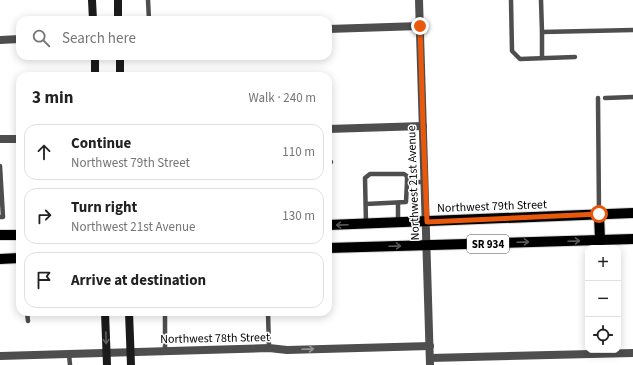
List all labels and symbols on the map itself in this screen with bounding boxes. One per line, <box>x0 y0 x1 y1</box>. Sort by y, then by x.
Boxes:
route end <box>411 17 429 35</box>
street label: Northwest 21st Avenue <box>403 125 424 241</box>
street label: Northwest 79th Street <box>437 196 547 217</box>
route start <box>590 205 608 223</box>
one-way arrow <box>336 221 349 228</box>
road number: SR 934 <box>467 235 509 253</box>
one-way arrow <box>567 237 580 245</box>
one-way arrow <box>516 239 529 246</box>
one-way arrow <box>388 242 401 250</box>
street label: Northwest 78th Street <box>160 329 270 348</box>
one-way arrow <box>102 332 109 345</box>
one-way arrow <box>301 345 314 353</box>

